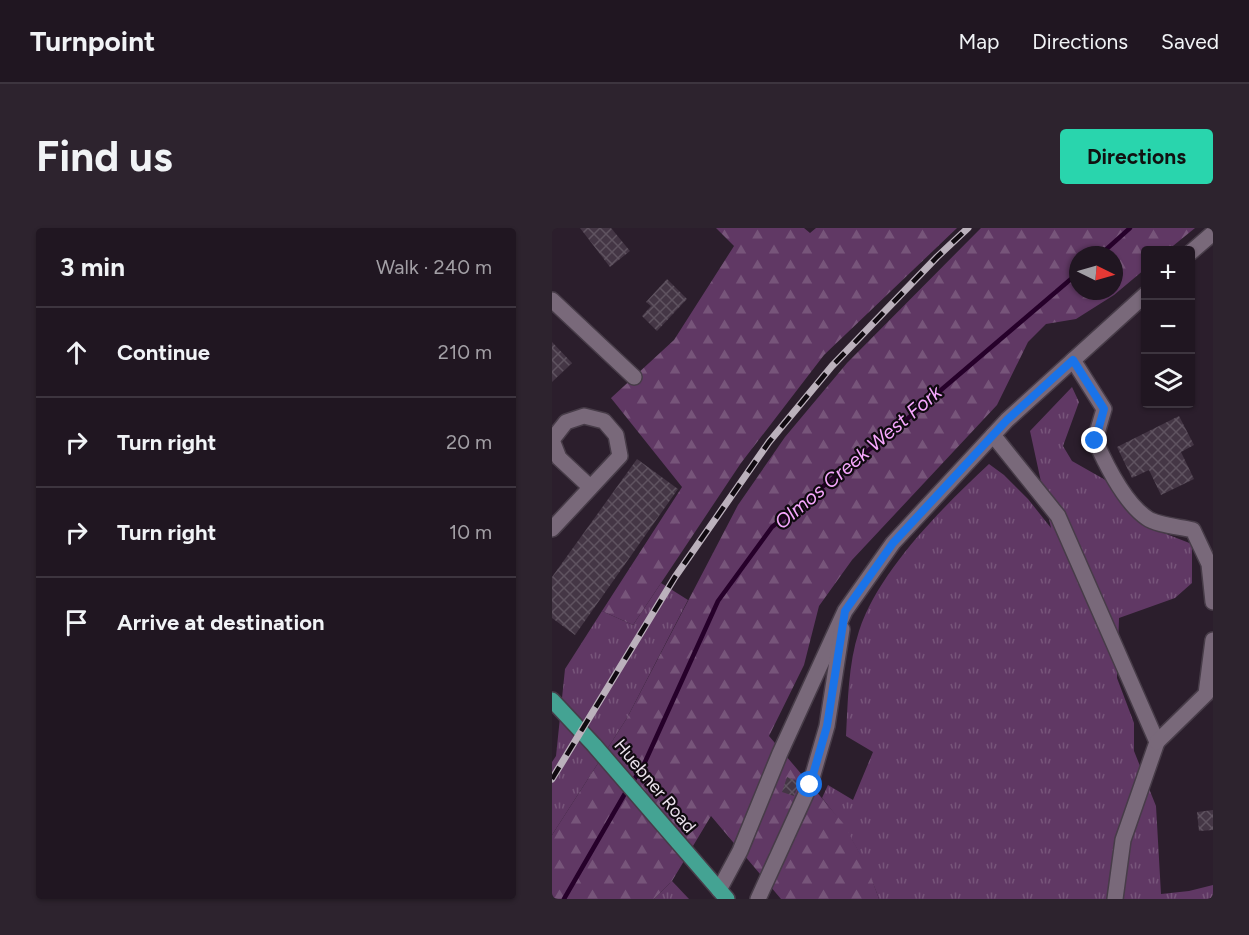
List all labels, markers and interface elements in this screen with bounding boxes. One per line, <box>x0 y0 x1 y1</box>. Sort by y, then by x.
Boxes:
text: Turnpoint <box>30 24 155 58</box>
text: Map <box>958 29 999 54</box>
text: Directions <box>1032 29 1128 54</box>
text: Saved <box>1161 29 1219 54</box>
button: Directions <box>1060 129 1213 184</box>
text: Find us <box>36 131 173 182</box>
north arrow <box>1069 246 1123 300</box>
map controls <box>1141 246 1195 408</box>
button: + <box>1141 246 1195 300</box>
text: 3 min <box>60 251 125 283</box>
text: Walk · 240 m <box>376 255 492 279</box>
button: − <box>1141 300 1195 354</box>
icon: ahead <box>60 336 93 369</box>
text: Continue <box>117 339 210 366</box>
text: 210 m <box>438 340 492 364</box>
button: layers <box>1141 354 1195 408</box>
water label: Olmos Creek West Fork <box>769 379 948 534</box>
icon: right <box>60 426 93 459</box>
route end <box>1081 427 1107 453</box>
text: Turn right <box>117 429 216 456</box>
text: 20 m <box>446 430 492 454</box>
icon: right <box>60 516 93 549</box>
text: Turn right <box>117 519 216 546</box>
text: 10 m <box>449 520 492 544</box>
icon: arrive <box>60 606 93 639</box>
text: Arrive at destination <box>117 609 325 636</box>
street label: Huebner Road <box>609 735 701 837</box>
route start <box>796 771 822 797</box>

